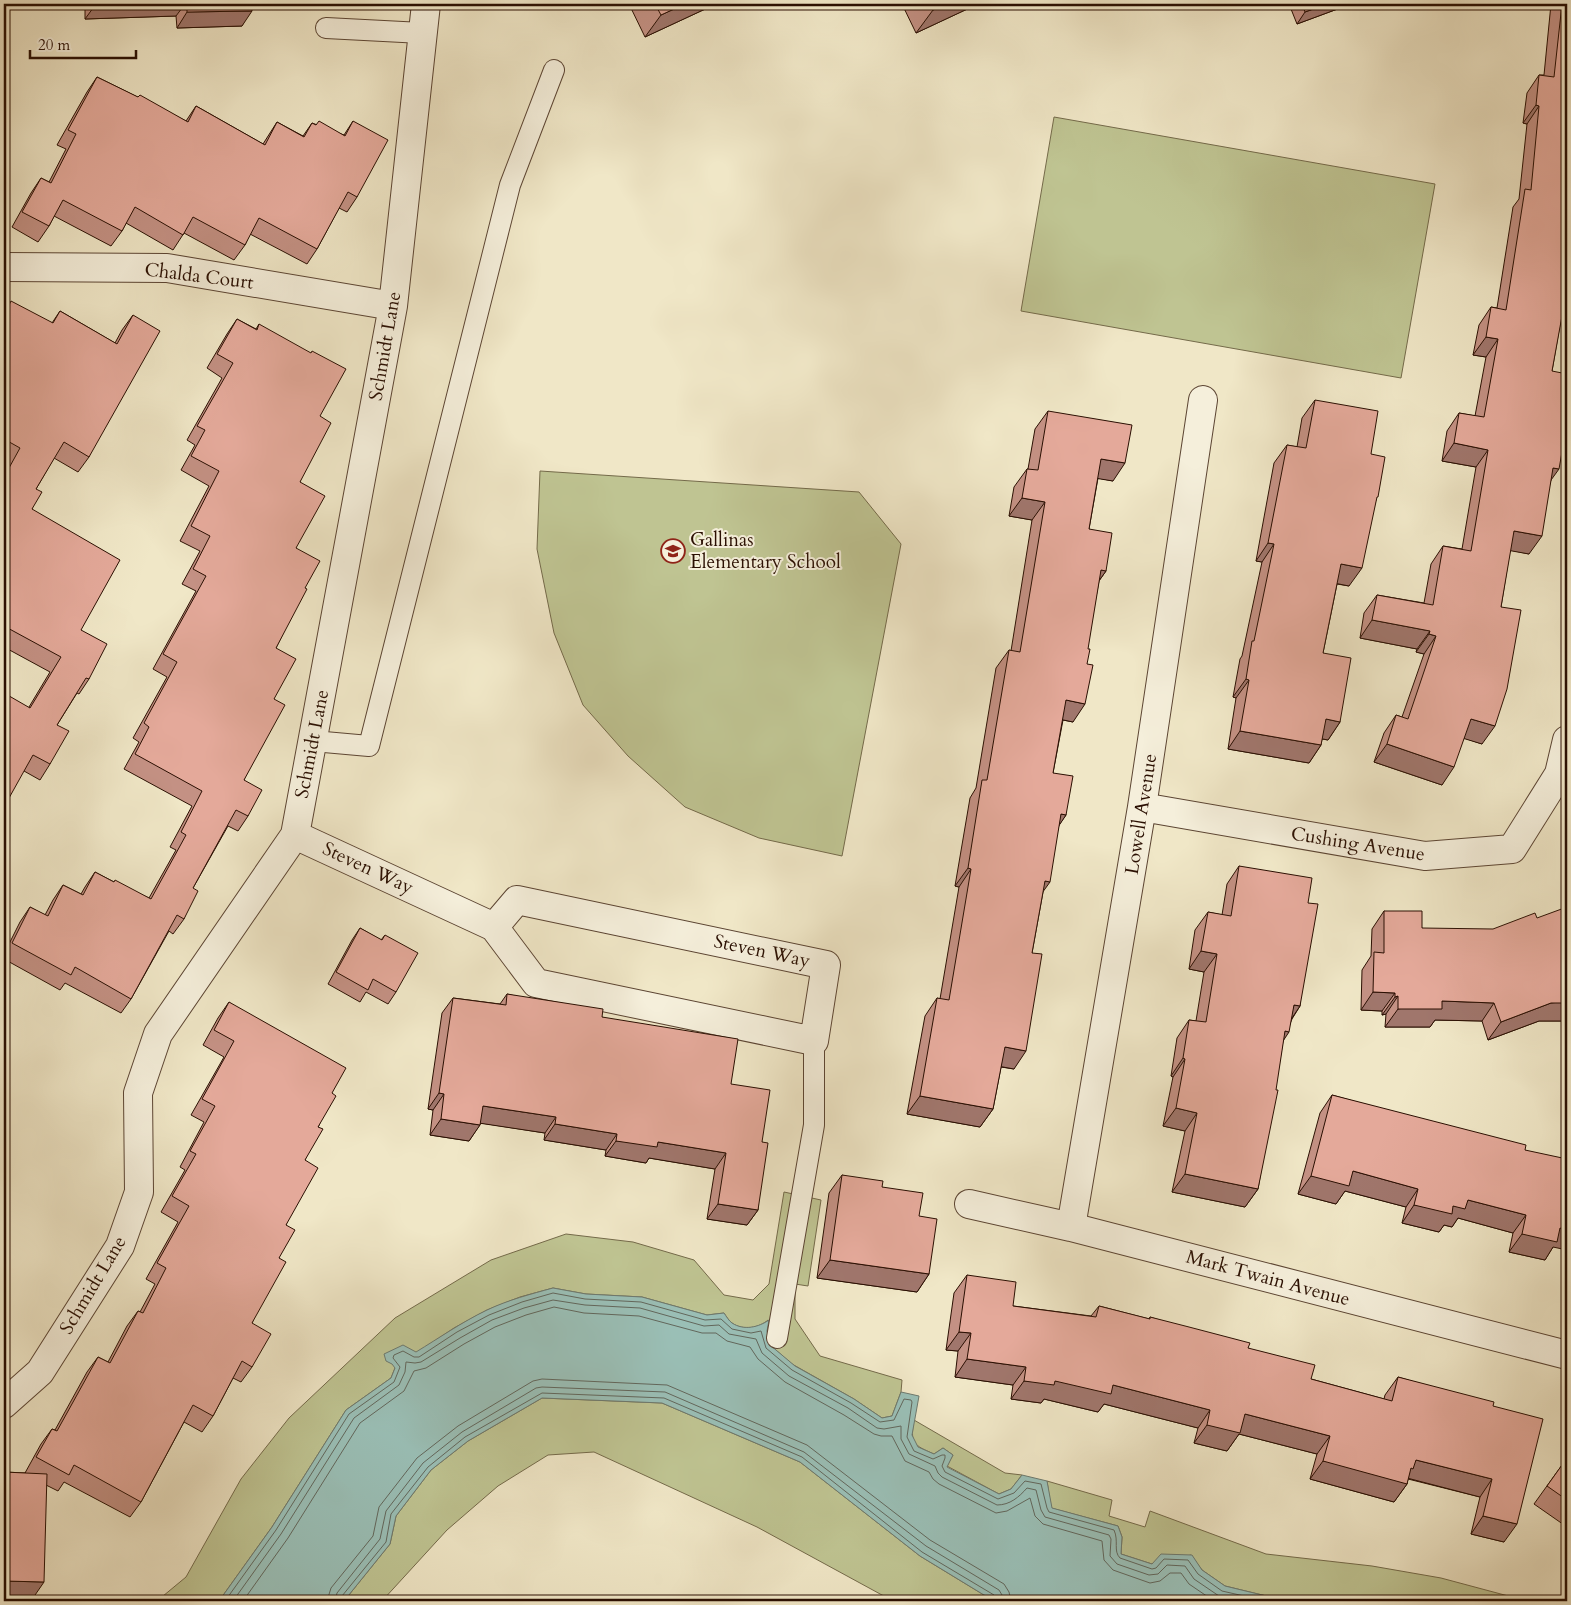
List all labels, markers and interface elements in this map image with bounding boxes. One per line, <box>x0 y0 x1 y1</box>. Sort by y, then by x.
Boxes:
scale bar <box>30 28 136 60</box>
text: 20 m <box>38 35 70 55</box>
street label: Chalda Court <box>143 256 255 296</box>
street label: Schmidt Lane <box>363 289 407 403</box>
place label: Gallinas Elementary School <box>690 527 841 575</box>
school or university icon: Gallinas Elementary School <box>660 538 686 564</box>
street label: Schmidt Lane <box>289 687 335 801</box>
street label: Lowell Avenue <box>1119 752 1163 876</box>
street label: Cushing Avenue <box>1289 821 1427 867</box>
street label: Steven Way <box>318 836 418 900</box>
street label: Steven Way <box>712 928 812 974</box>
street label: Schmidt Lane <box>53 1231 133 1339</box>
street label: Mark Twain Avenue <box>1183 1244 1353 1312</box>

